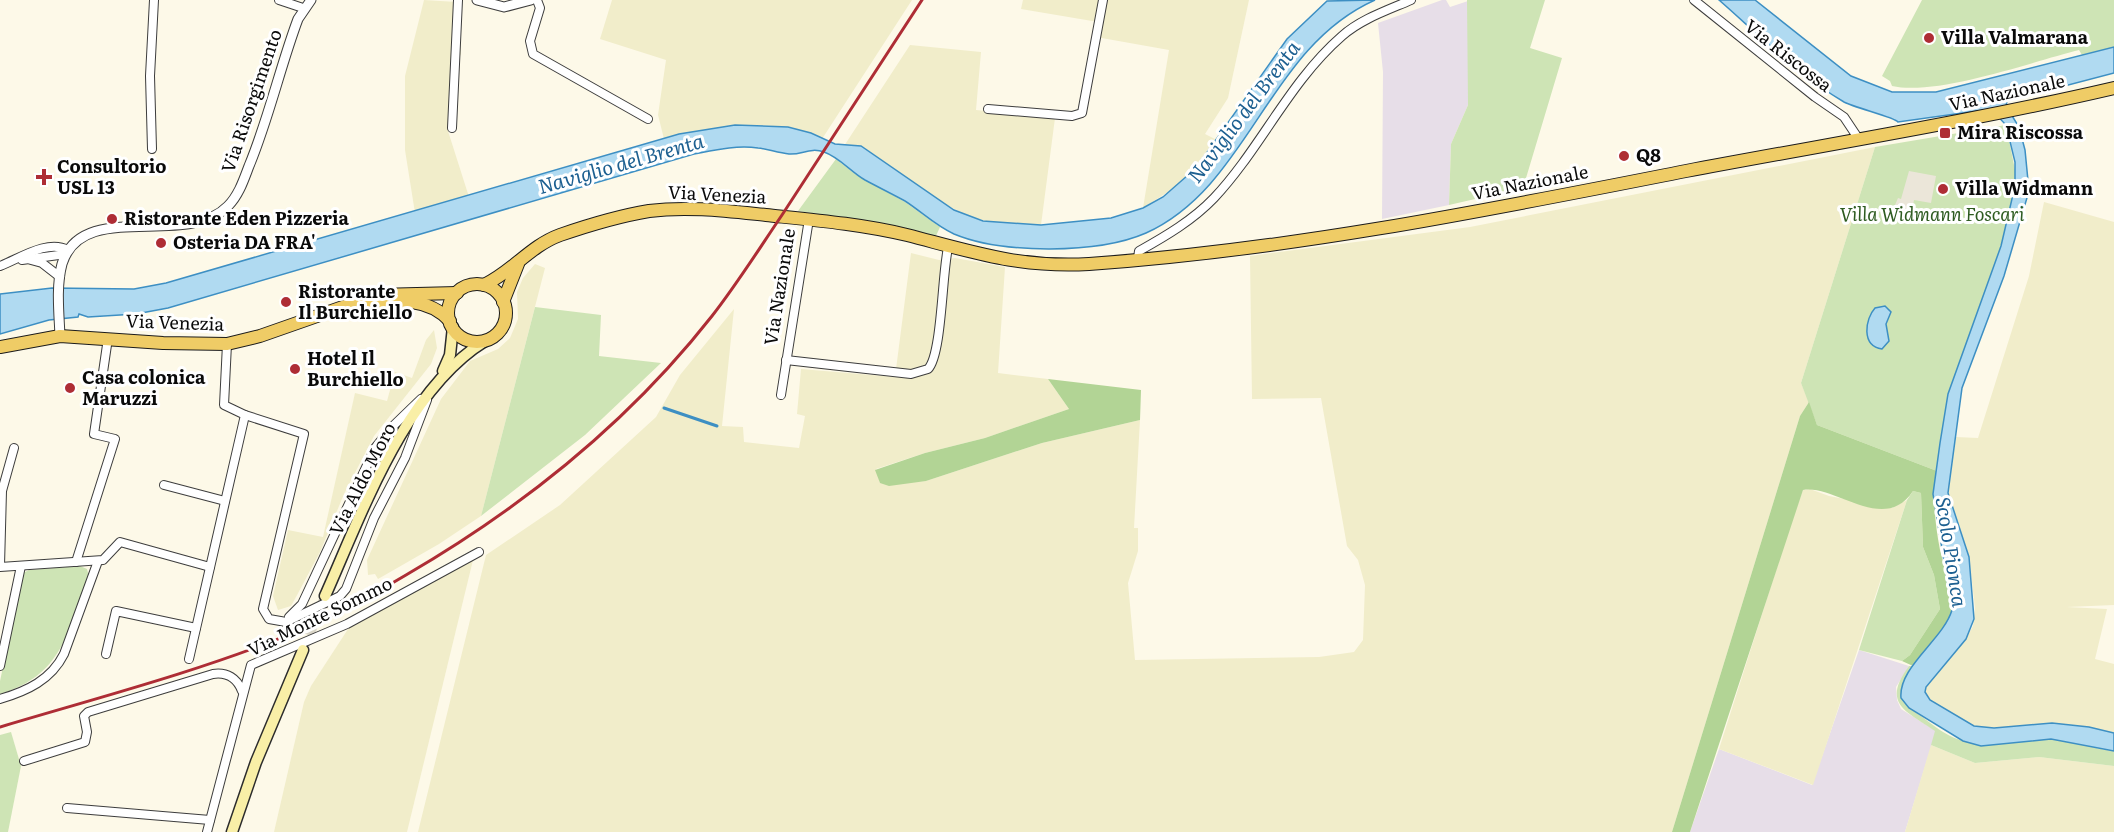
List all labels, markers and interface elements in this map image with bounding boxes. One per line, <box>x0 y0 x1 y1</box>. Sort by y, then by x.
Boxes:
street label: Via Riscossa <box>1739 12 1839 98</box>
place label: Villa Valmarana <box>1941 23 2089 50</box>
street label: Via Risorgimento <box>213 25 288 176</box>
marker: Villa Valmarana <box>1922 31 1936 45</box>
water label: Naviglio del Brenta <box>1179 33 1306 188</box>
street label: Via Nazionale <box>1946 66 2067 117</box>
place label: Mira Riscossa <box>1957 118 2084 145</box>
water label: Naviglio del Brenta <box>534 124 707 200</box>
marker: Mira Riscossa <box>1938 126 1952 140</box>
place label: Q8 <box>1636 141 1661 168</box>
marker: Q8 <box>1617 149 1631 163</box>
place label: Consultorio USL 13 <box>57 152 167 200</box>
street label: Via Nazionale <box>1469 157 1590 206</box>
marker: Consultorio USL 13 <box>35 168 53 186</box>
place label: Villa Widmann <box>1955 174 2094 201</box>
street label: Via Venezia <box>667 177 767 210</box>
marker: Villa Widmann <box>1936 182 1950 196</box>
park label: Villa Widmann Foscari <box>1840 200 2025 227</box>
place label: Ristorante Eden Pizzeria <box>124 204 350 231</box>
marker: Ristorante Eden Pizzeria <box>105 212 119 226</box>
street label: Via Nazionale <box>756 226 801 347</box>
place label: Osteria DA FRA' <box>173 228 316 255</box>
marker: Osteria DA FRA' <box>154 236 168 250</box>
place label: Ristorante Il Burchiello <box>298 277 412 325</box>
marker: Ristorante Il Burchiello <box>279 295 293 309</box>
street label: Via Venezia <box>125 306 225 337</box>
place label: Hotel Il Burchiello <box>307 344 404 392</box>
marker: Hotel Il Burchiello <box>288 362 302 376</box>
place label: Casa colonica Maruzzi <box>82 363 206 411</box>
marker: Casa colonica Maruzzi <box>63 381 77 395</box>
street label: Via Aldo Moro <box>322 417 402 539</box>
water label: Scolo Pionca <box>1929 494 1977 609</box>
street label: Via Monte Sommo <box>242 569 396 662</box>

